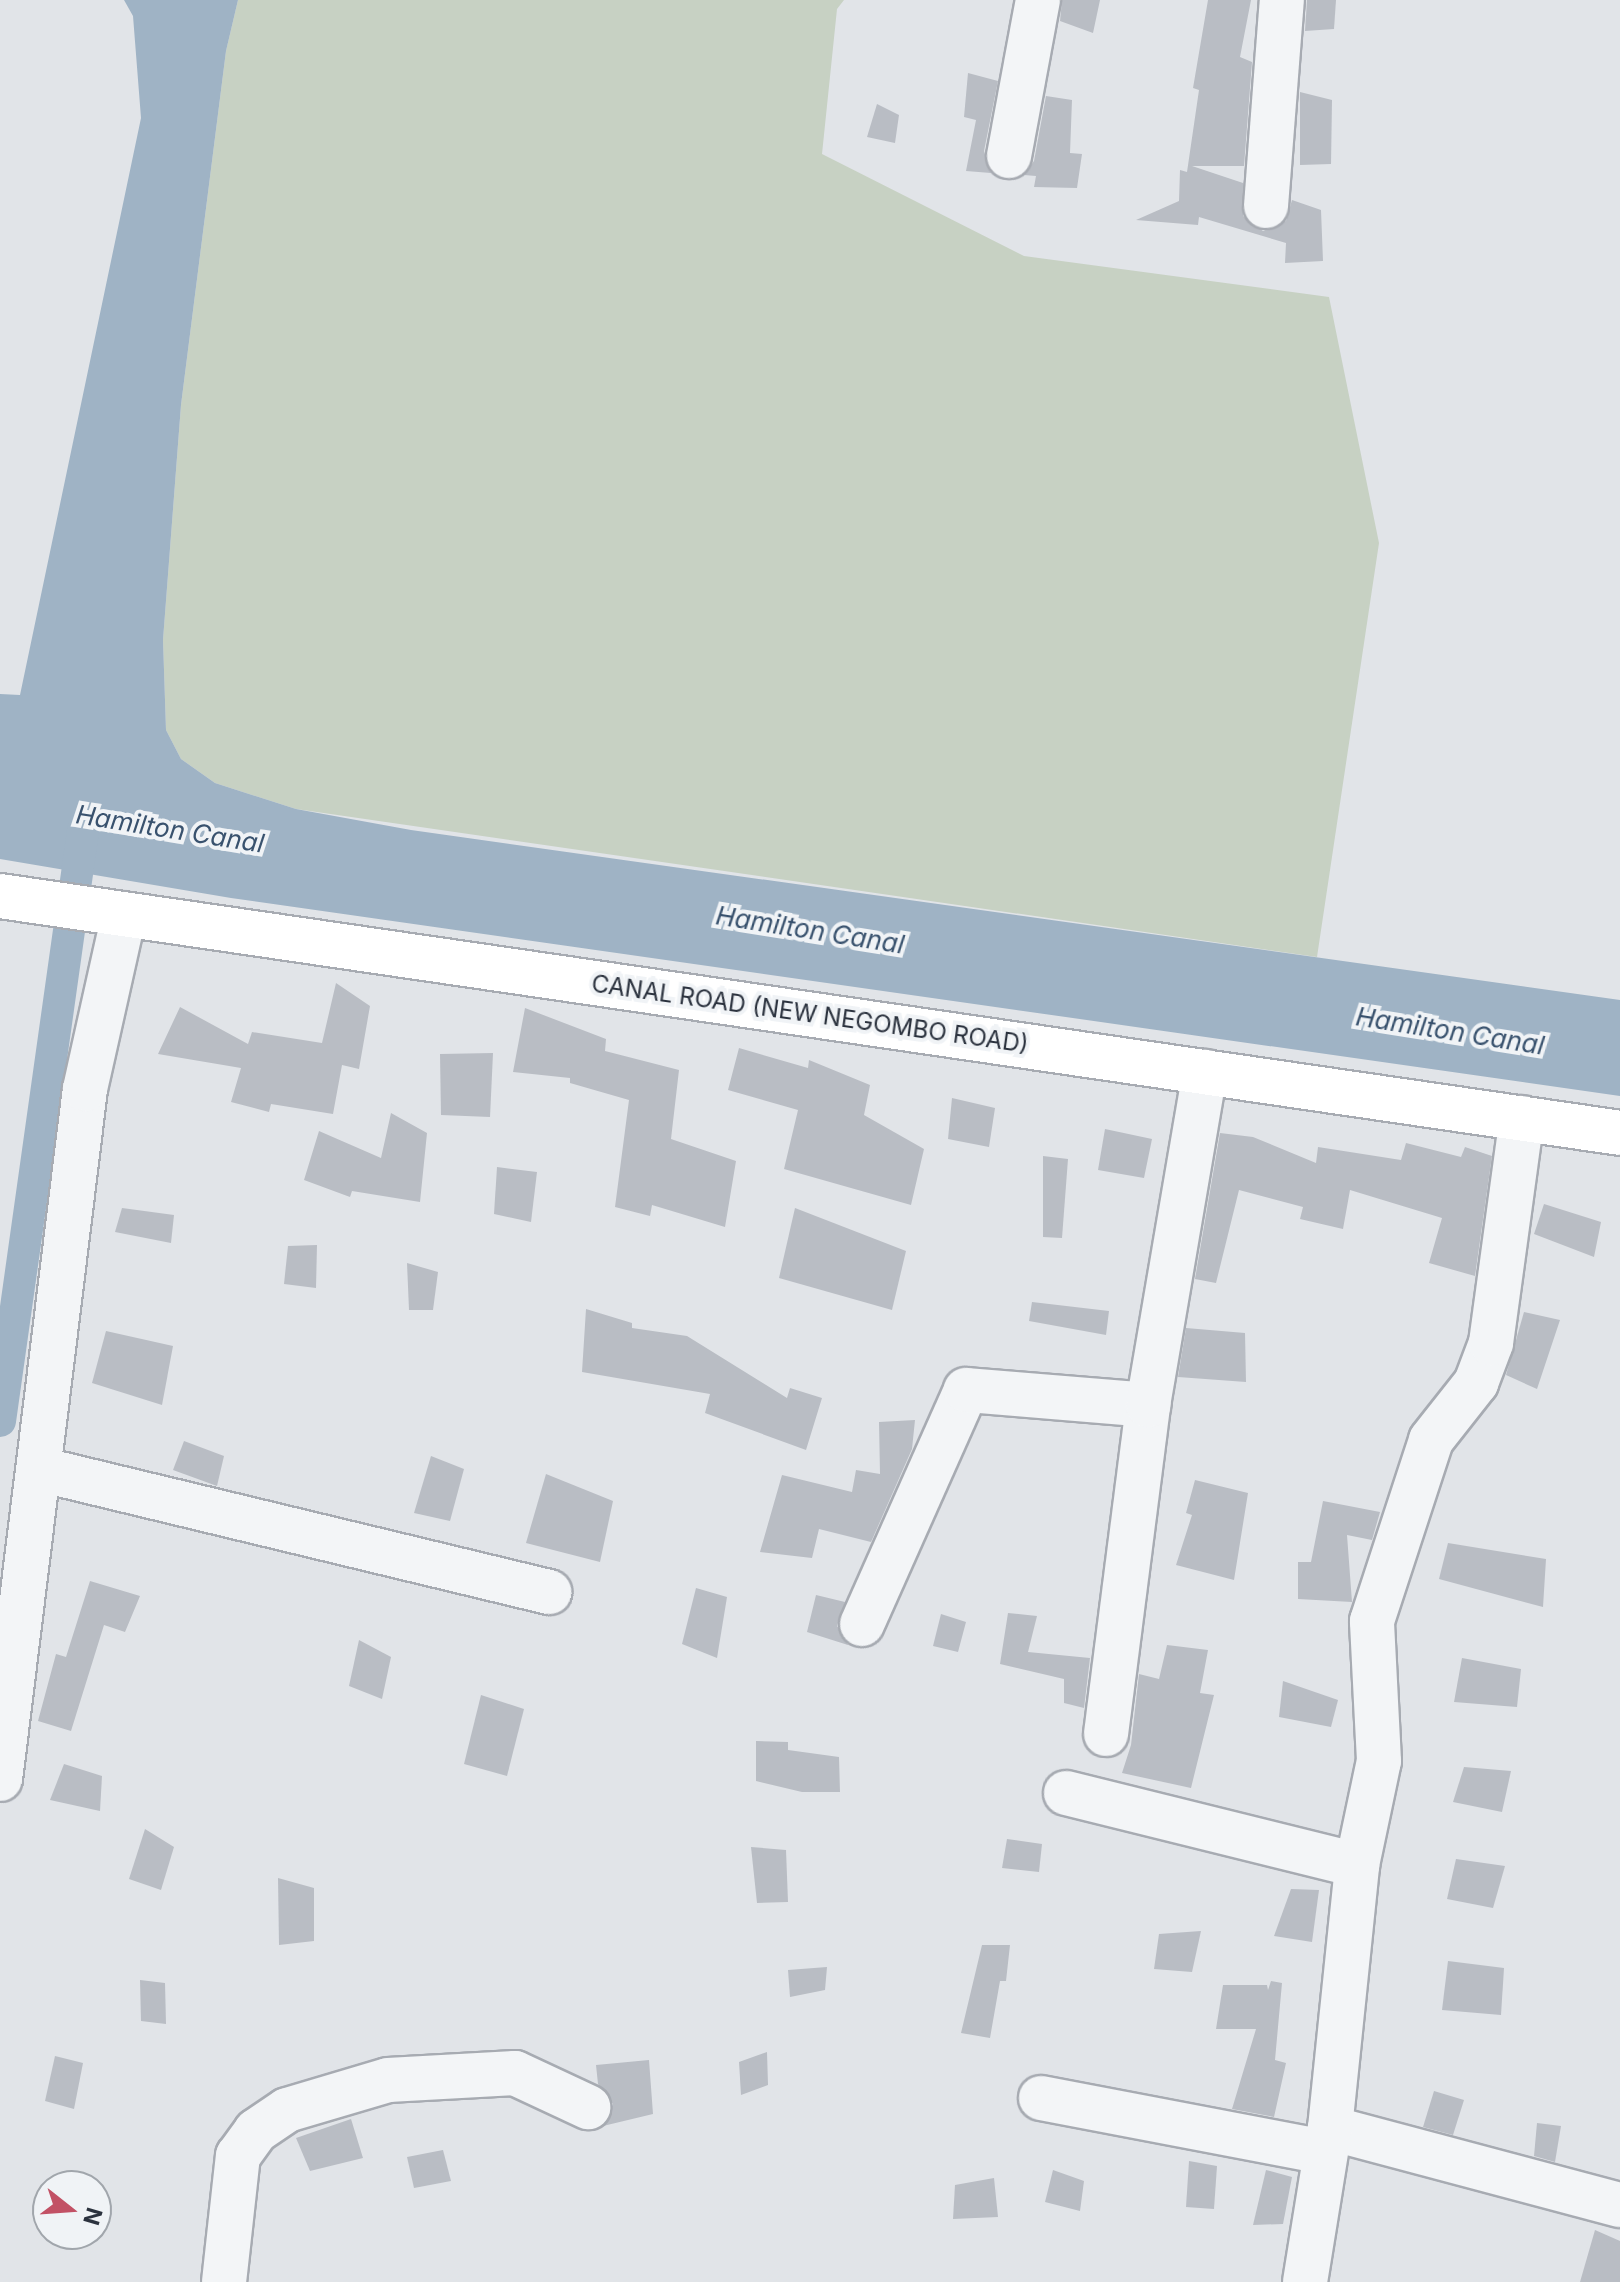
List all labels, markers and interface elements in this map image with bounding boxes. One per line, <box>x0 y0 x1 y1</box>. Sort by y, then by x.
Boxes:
water label: Hamilton Canal <box>74 799 266 859</box>
water label: Hamilton Canal <box>714 900 906 960</box>
street label: CANAL ROAD (NEW NEGOMBO ROAD) <box>590 969 1030 1059</box>
water label: Hamilton Canal <box>1354 1001 1546 1061</box>
north arrow <box>32 2170 112 2250</box>
text: N <box>78 2205 108 2228</box>

